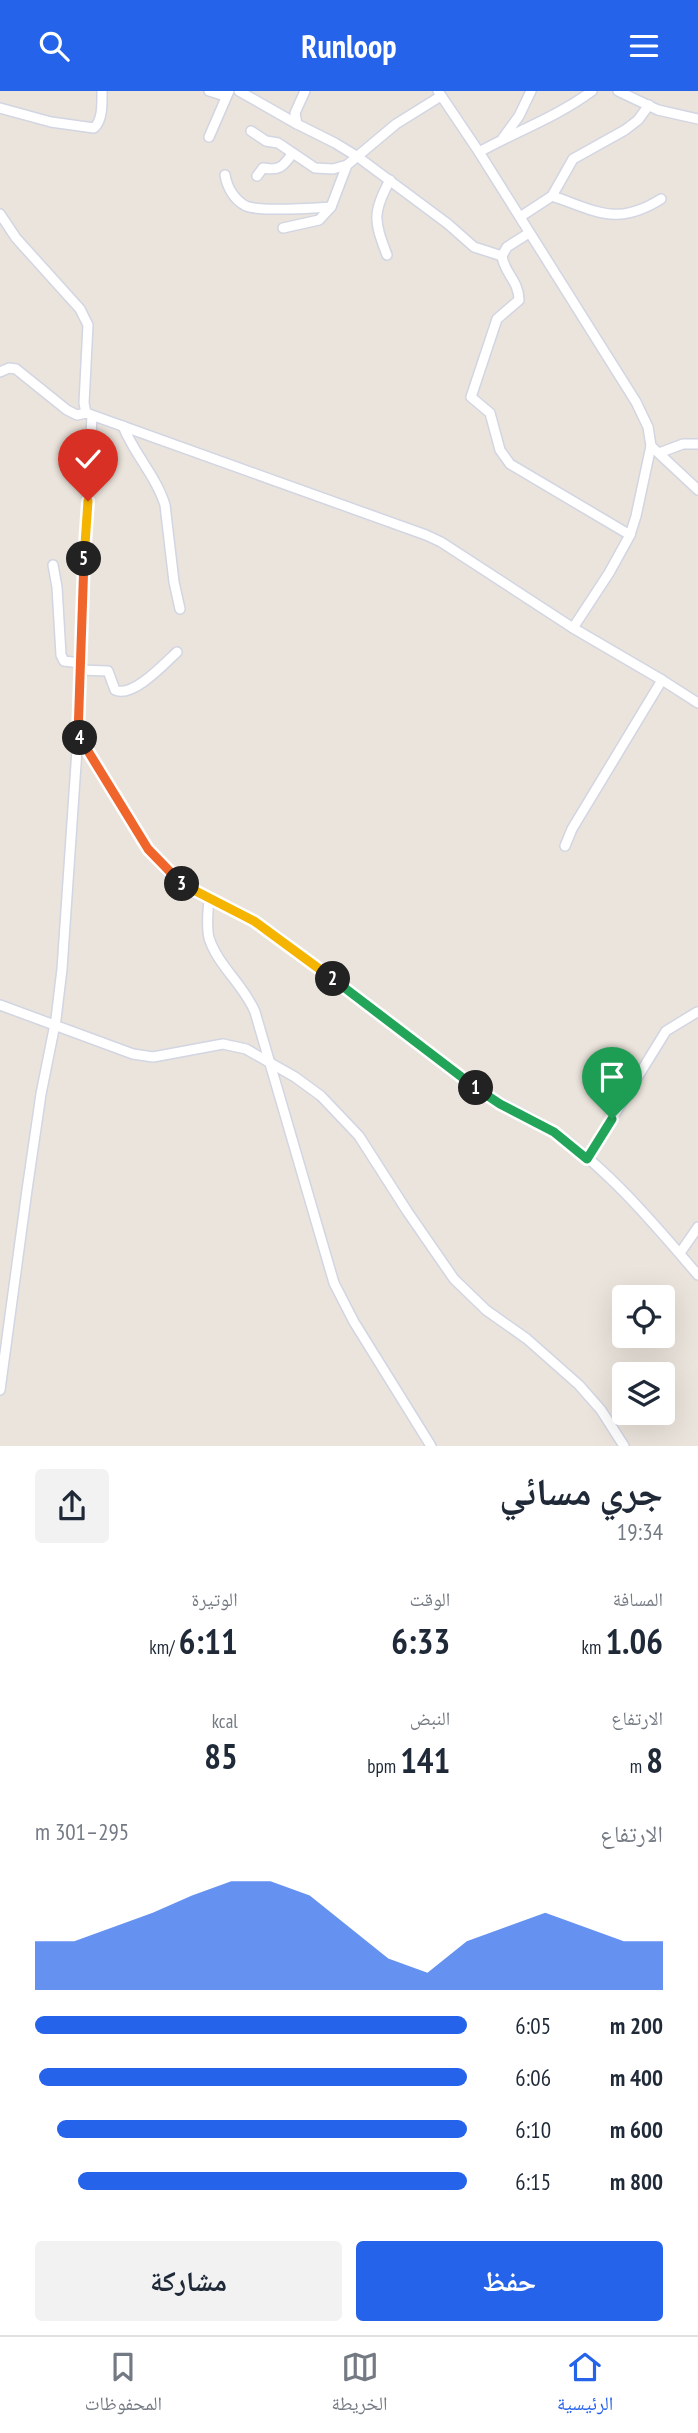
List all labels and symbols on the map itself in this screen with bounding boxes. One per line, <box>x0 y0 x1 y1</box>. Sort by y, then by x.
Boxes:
pin <box>58 429 118 501</box>
pin: 5 <box>66 541 102 577</box>
pin: 4 <box>62 721 98 755</box>
pin: 3 <box>164 867 200 901</box>
pin: 2 <box>316 961 350 997</box>
pin <box>582 1047 642 1119</box>
pin: 1 <box>458 1070 494 1105</box>

